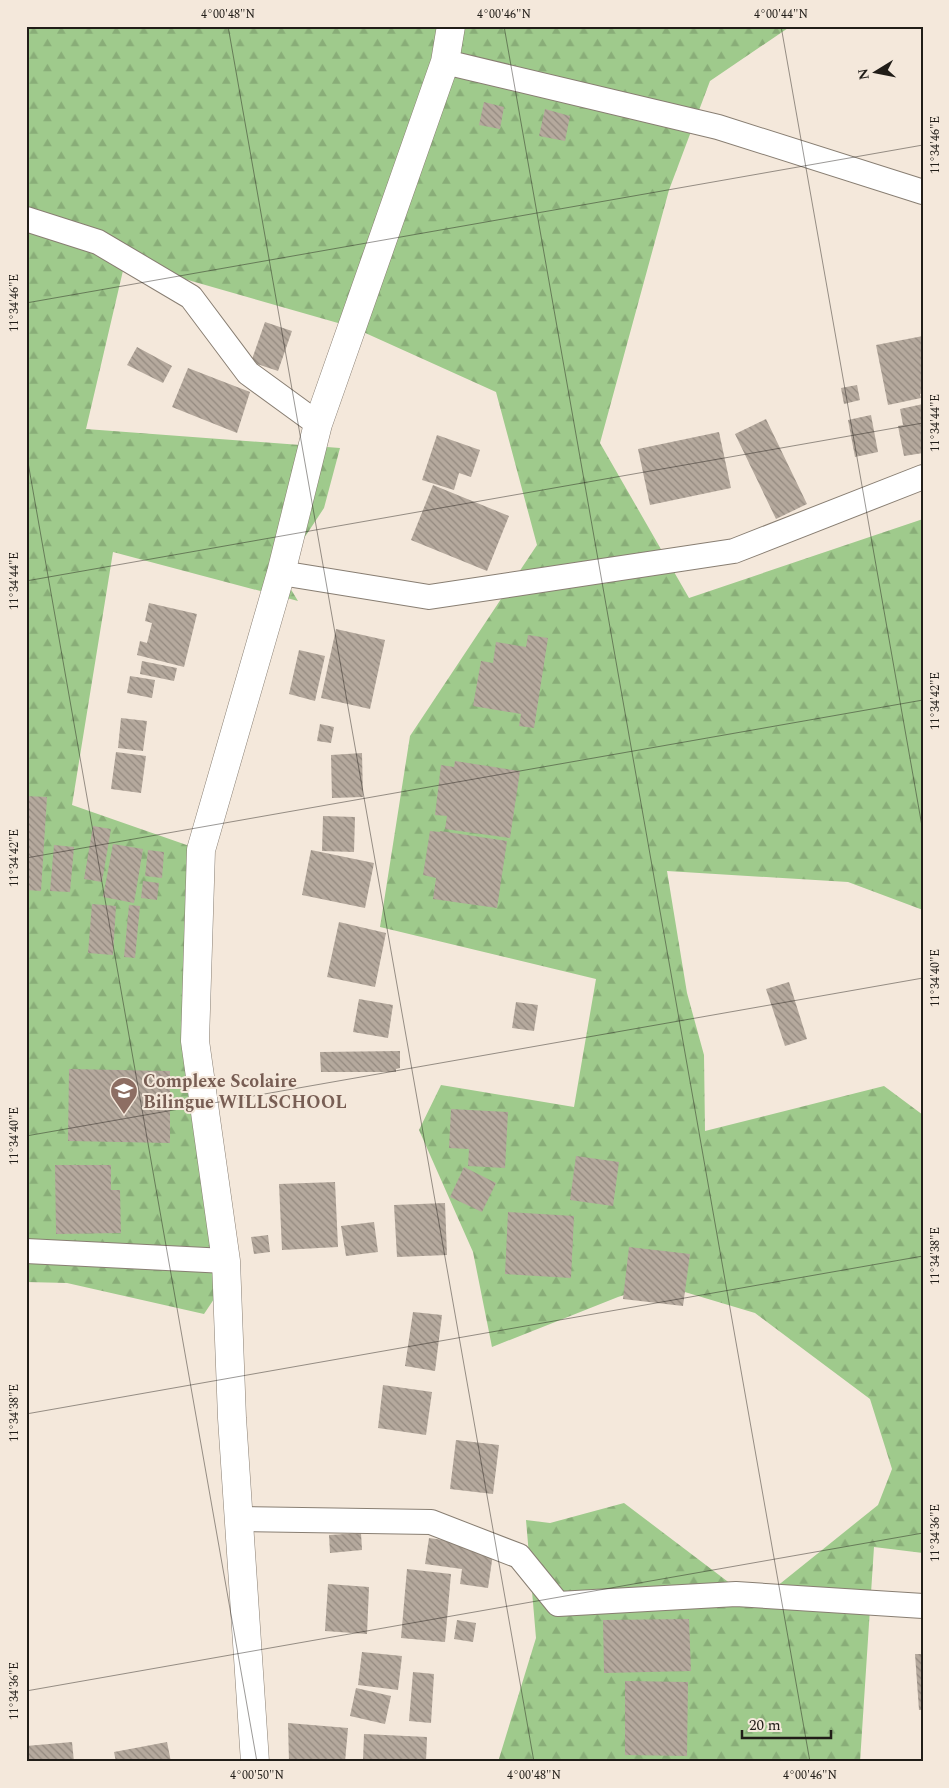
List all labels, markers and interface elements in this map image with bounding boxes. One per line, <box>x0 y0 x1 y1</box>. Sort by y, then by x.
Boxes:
text: 4°00'48"N <box>201 5 255 24</box>
text: 4°00'46"N <box>477 5 531 24</box>
text: 4°00'44"N <box>754 5 808 24</box>
north arrow <box>852 48 902 98</box>
text: N <box>852 67 875 82</box>
text: 11°34'46"E <box>926 116 945 174</box>
text: 11°34'46"E <box>5 274 24 332</box>
text: 11°34'44"E <box>926 394 945 452</box>
text: 11°34'44"E <box>5 552 24 610</box>
text: 11°34'42"E <box>926 672 945 730</box>
text: 11°34'42"E <box>5 829 24 887</box>
text: 11°34'40"E <box>926 949 945 1007</box>
place label: Complexe Scolaire Bilingue WILLSCHOOL <box>143 1068 347 1116</box>
school or university icon: Complexe Scolaire Bilingue WILLSCHOOL <box>109 1076 139 1115</box>
text: 11°34'40"E <box>5 1107 24 1165</box>
text: 11°34'38"E <box>926 1227 945 1285</box>
text: 11°34'38"E <box>5 1384 24 1442</box>
text: 11°34'36"E <box>926 1504 945 1562</box>
text: 11°34'36"E <box>5 1662 24 1720</box>
scale bar <box>742 1708 830 1740</box>
text: 20 m <box>749 1714 781 1737</box>
text: 4°00'50"N <box>230 1766 284 1785</box>
text: 4°00'48"N <box>507 1766 561 1785</box>
text: 4°00'46"N <box>783 1766 837 1785</box>

